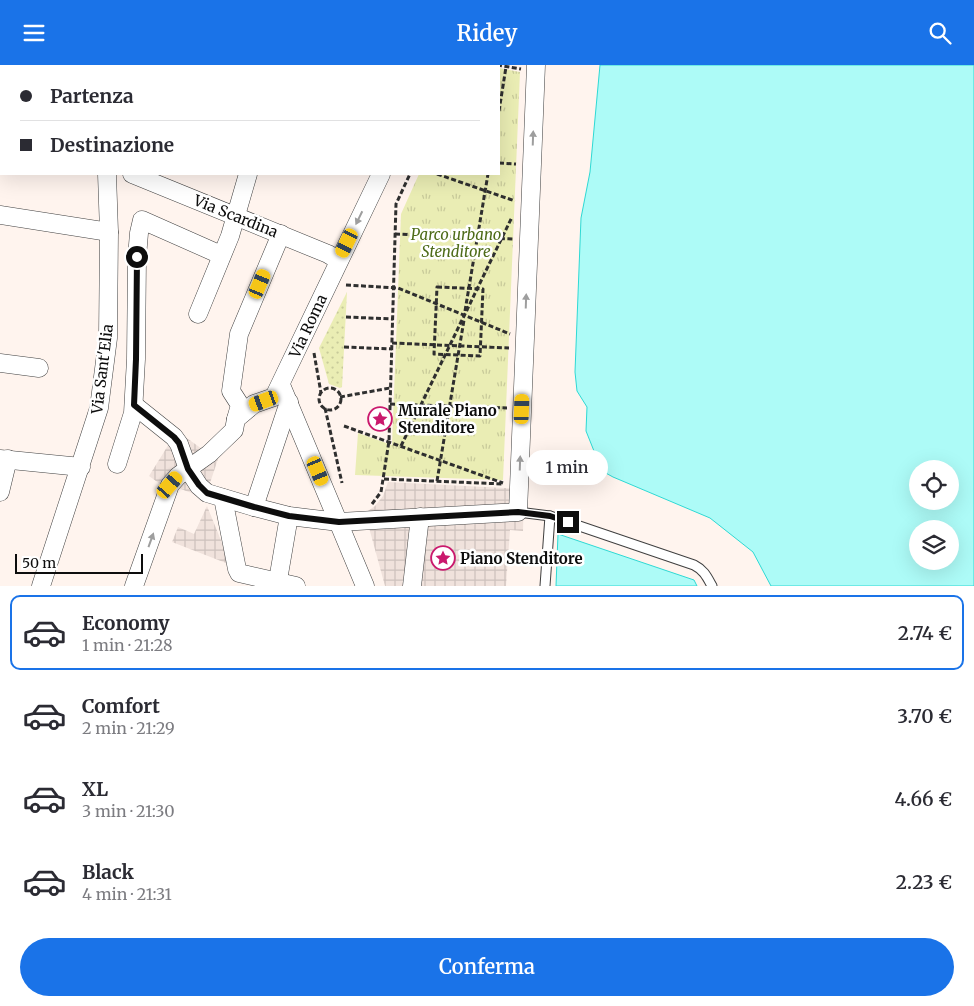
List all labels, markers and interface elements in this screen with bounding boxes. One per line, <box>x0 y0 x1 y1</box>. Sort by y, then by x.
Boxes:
icon: menu <box>20 19 48 47</box>
text: Ridey <box>457 19 517 47</box>
icon: search <box>926 19 954 47</box>
text: Partenza <box>50 84 134 108</box>
one-way arrow <box>529 130 537 146</box>
text: Destinazione <box>50 133 174 157</box>
street label: Via Scardina <box>190 190 281 242</box>
one-way arrow <box>355 210 363 225</box>
park label: Parco urbano Stenditore <box>411 225 501 261</box>
car <box>333 226 360 260</box>
route start <box>126 246 148 268</box>
car <box>247 267 272 301</box>
street label: Via Roma <box>285 291 331 362</box>
one-way arrow <box>523 292 531 308</box>
street label: Via Sant'Elia <box>87 323 117 416</box>
car <box>247 389 280 413</box>
car <box>513 394 530 424</box>
place label: Murale Piano Stenditore <box>398 401 497 437</box>
place icon: Murale Piano Stenditore <box>367 406 393 432</box>
callout: 1 min <box>527 449 609 485</box>
car <box>305 454 330 488</box>
one-way arrow <box>516 455 524 471</box>
text: 1 min <box>545 457 589 477</box>
map controls <box>909 460 959 570</box>
button: locate <box>909 460 959 510</box>
car <box>154 469 185 501</box>
route end <box>557 511 579 533</box>
button: layers <box>909 520 959 570</box>
one-way arrow <box>147 532 155 547</box>
place icon: Piano Stenditore <box>430 545 456 571</box>
place label: Piano Stenditore <box>460 549 583 568</box>
scale bar <box>15 551 142 574</box>
text: 50 m <box>22 554 56 572</box>
icon: car <box>22 610 67 655</box>
text: Economy <box>82 611 170 635</box>
text: 2.74 € <box>898 621 952 645</box>
text: 1 min · 21:28 <box>82 635 172 655</box>
icon: car <box>22 693 67 738</box>
text: Comfort <box>82 694 160 718</box>
text: 3.70 € <box>897 704 952 728</box>
text: 2 min · 21:29 <box>82 718 175 738</box>
icon: car <box>22 776 67 821</box>
text: XL <box>82 777 108 801</box>
text: 4.66 € <box>894 787 952 811</box>
text: 3 min · 21:30 <box>82 801 175 821</box>
icon: car <box>22 859 67 904</box>
text: Black <box>82 860 134 884</box>
text: 2.23 € <box>896 870 952 894</box>
text: 4 min · 21:31 <box>82 884 172 904</box>
button: Conferma <box>20 938 954 996</box>

